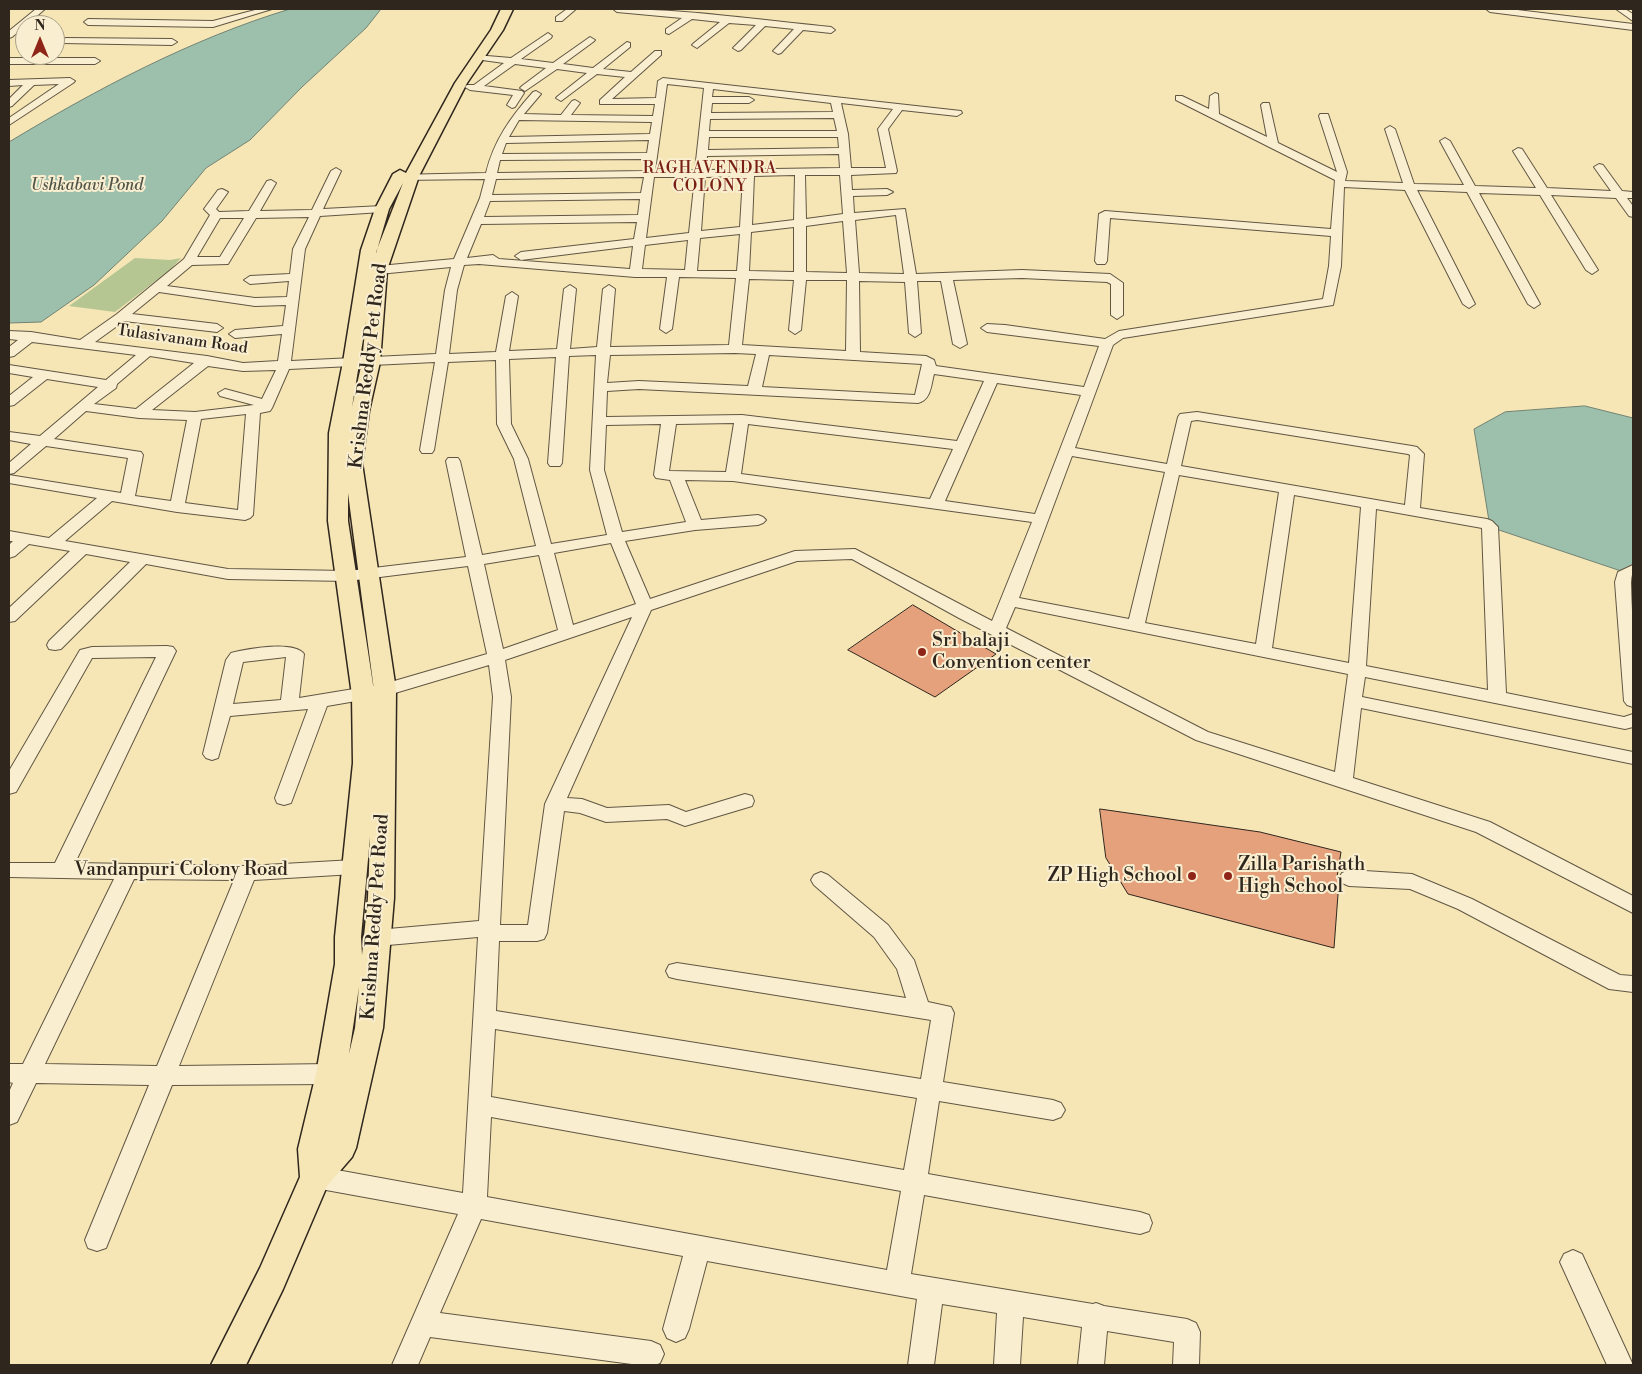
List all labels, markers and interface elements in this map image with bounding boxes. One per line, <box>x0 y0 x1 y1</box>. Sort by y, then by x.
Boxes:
north arrow <box>15 15 65 65</box>
text: N <box>34 17 46 35</box>
district label: RAGHAVENDRA COLONY <box>641 159 779 197</box>
water label: Ushkabavi Pond <box>31 176 143 196</box>
street label: Krishna Reddy Pet Road <box>345 262 393 470</box>
street label: Tulasivanam Road <box>115 321 249 359</box>
place label: Sri balaji Convention center <box>932 630 1091 674</box>
marker: Sri balaji Convention center <box>916 646 928 658</box>
street label: Krishna Reddy Pet Road <box>357 813 395 1021</box>
place label: Zilla Parishath High School <box>1238 854 1365 898</box>
street label: Vandanpuri Colony Road <box>74 859 288 881</box>
place label: ZP High School <box>1047 865 1182 887</box>
marker: ZP High School <box>1186 870 1198 882</box>
marker: Zilla Parishath High School <box>1222 870 1234 882</box>

